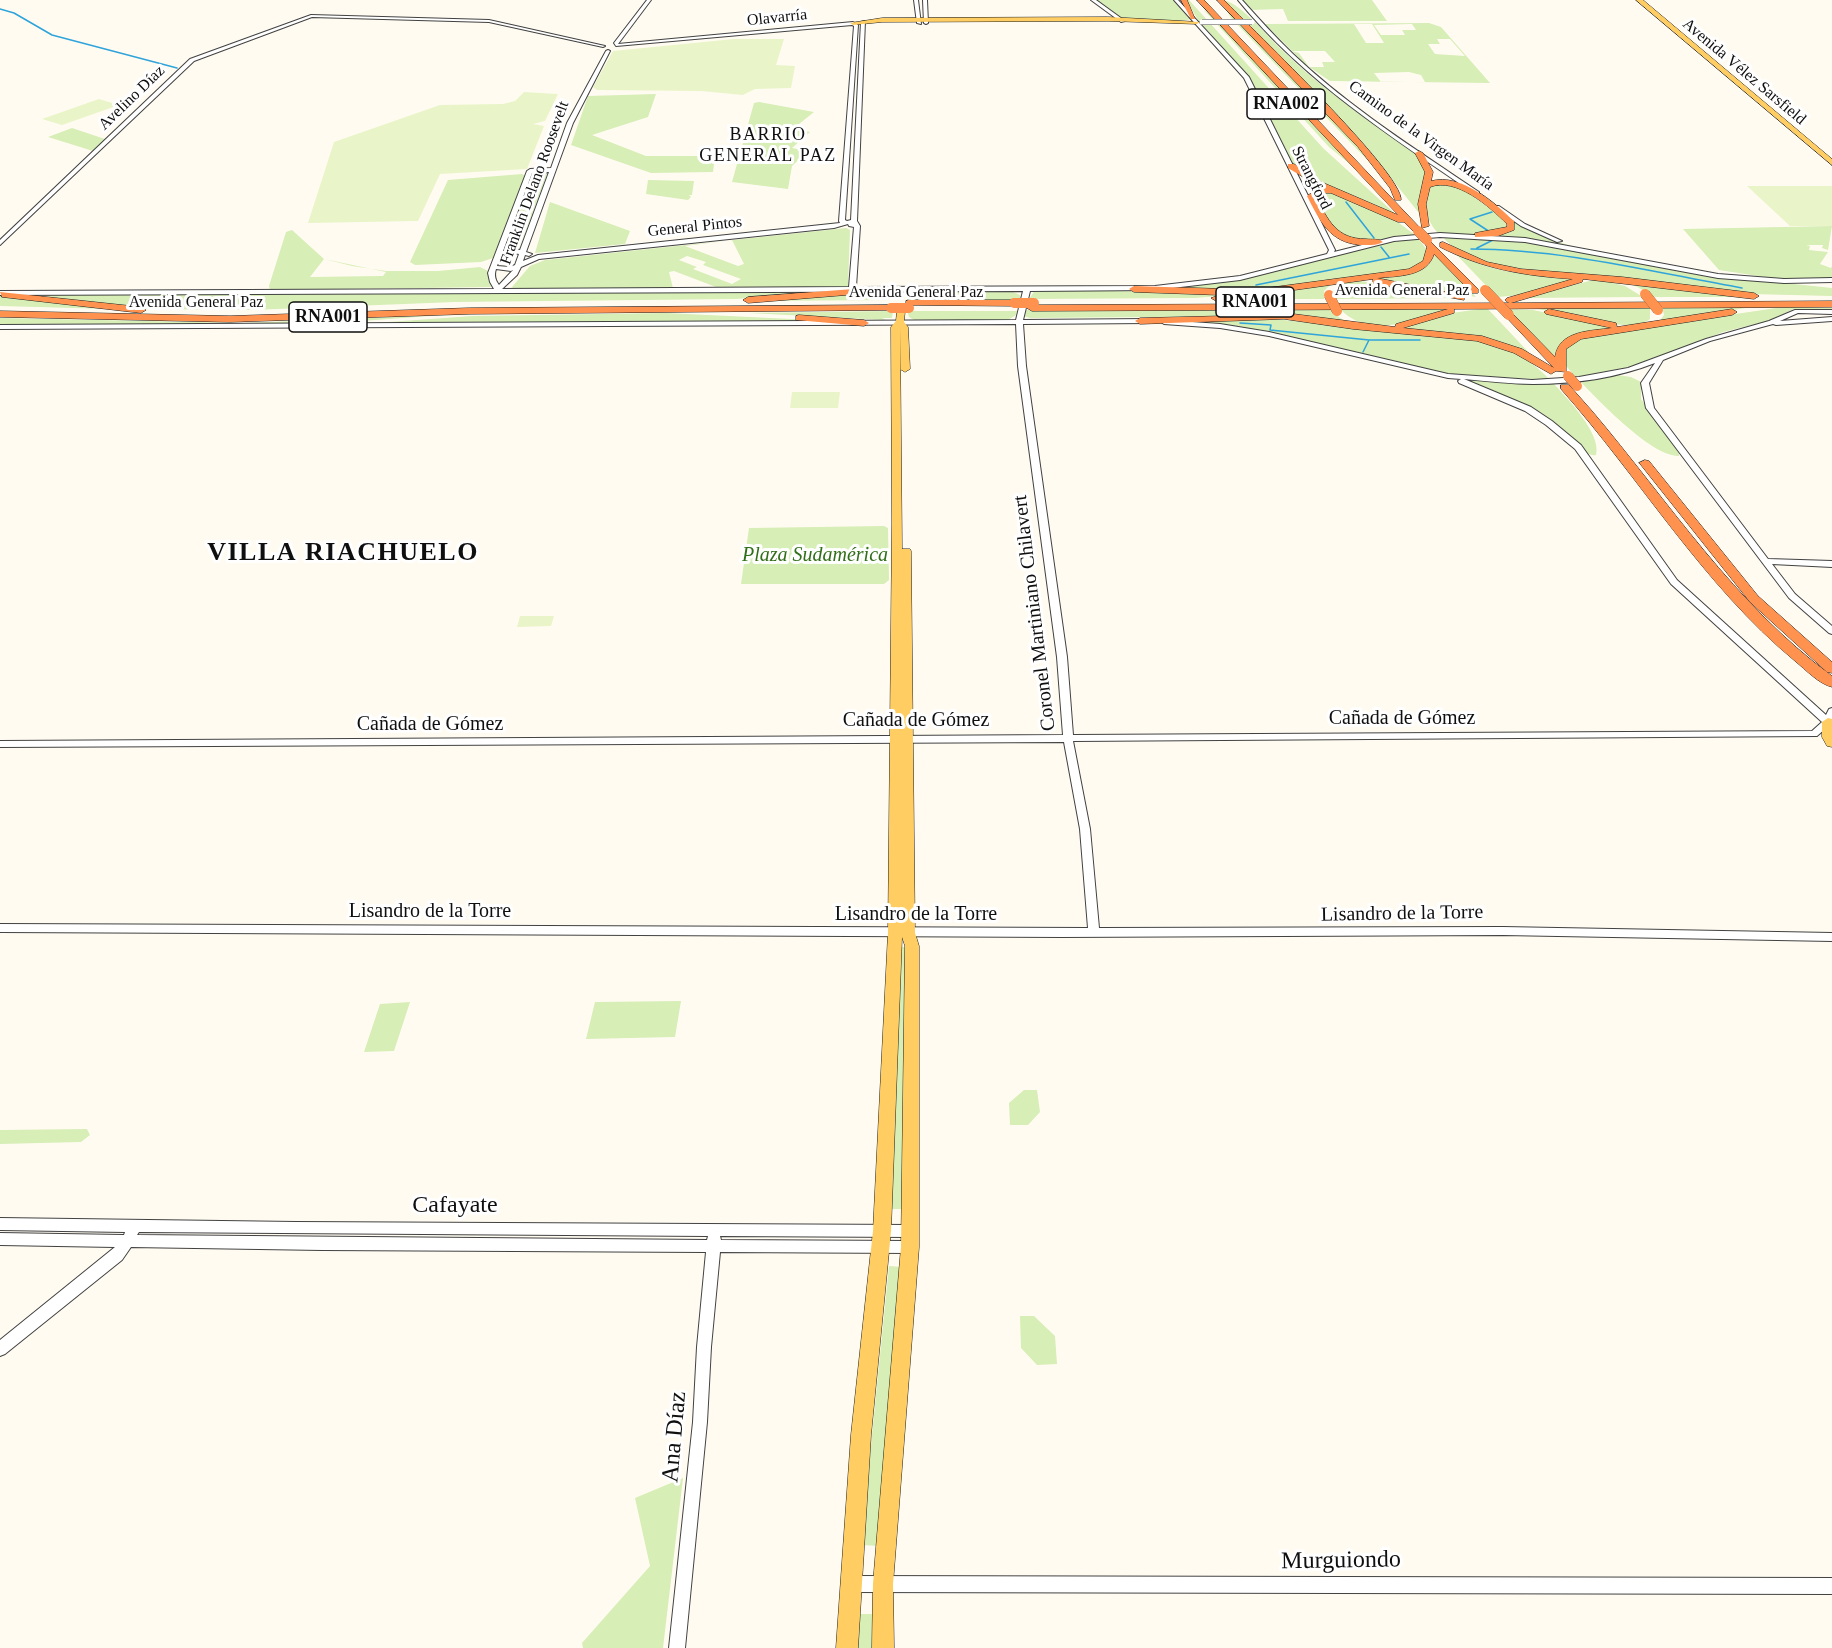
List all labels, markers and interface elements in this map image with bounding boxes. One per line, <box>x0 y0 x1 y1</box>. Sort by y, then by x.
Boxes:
street label: Olavarría <box>746 5 808 31</box>
street label: Avenida Vélez Sarsfield <box>1678 15 1810 129</box>
street label: Avelino Díaz <box>95 62 169 134</box>
street label: Camino de la Virgen María <box>1345 77 1497 195</box>
road number: RNA002 <box>1247 89 1325 119</box>
street label: Franklin Delano Roosevelt <box>496 99 574 267</box>
district label: BARRIO GENERAL PAZ <box>699 124 837 166</box>
street label: Strangford <box>1287 143 1335 213</box>
street label: General Pintos <box>647 213 743 241</box>
street label: Avenida General Paz <box>1335 281 1469 301</box>
street label: Avenida General Paz <box>849 283 983 303</box>
road number: RNA001 <box>1216 287 1294 317</box>
street label: Avenida General Paz <box>129 293 263 313</box>
road number: RNA001 <box>289 302 367 332</box>
street label: Coronel Martiniano Chilavert <box>1009 494 1061 732</box>
district label: VILLA RIACHUELO <box>207 537 479 569</box>
park label: Plaza Sudamérica <box>742 544 888 568</box>
street label: Cañada de Gómez <box>1329 707 1475 731</box>
street label: Cañada de Gómez <box>843 709 989 733</box>
street label: Cañada de Gómez <box>357 713 503 737</box>
street label: Lisandro de la Torre <box>349 900 511 924</box>
street label: Lisandro de la Torre <box>1321 901 1483 927</box>
street label: Lisandro de la Torre <box>835 903 997 927</box>
street label: Cafayate <box>412 1192 498 1220</box>
street label: Ana Díaz <box>657 1390 693 1484</box>
street label: Murguiondo <box>1281 1546 1401 1576</box>

